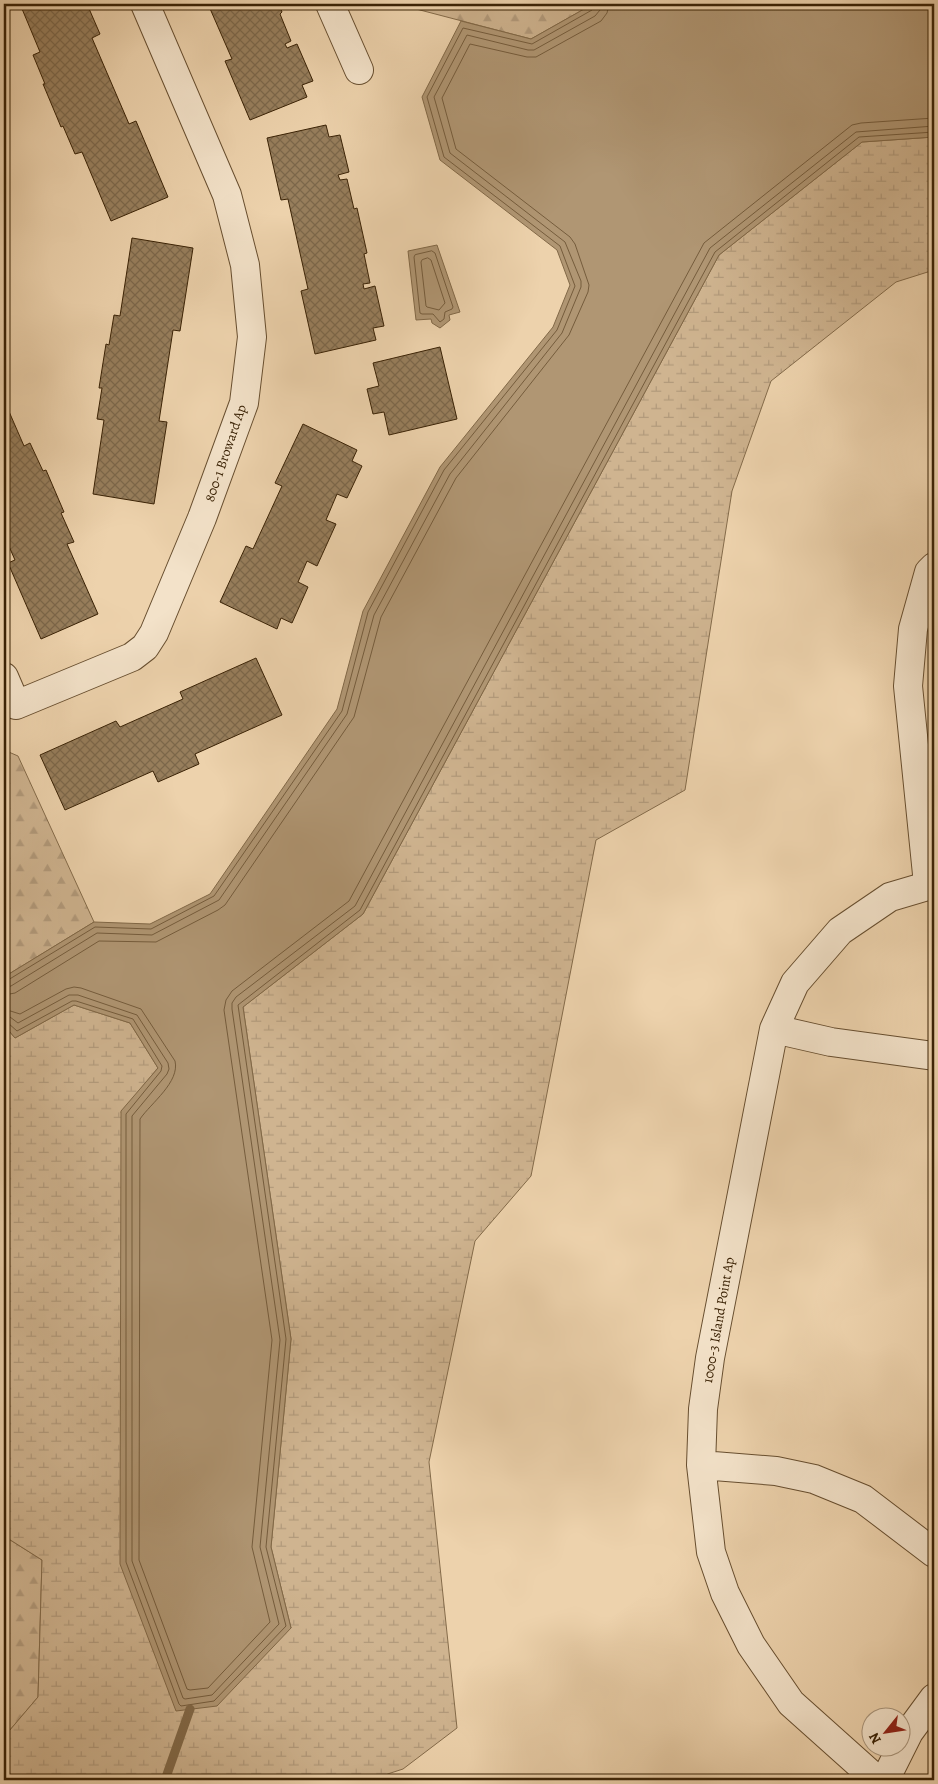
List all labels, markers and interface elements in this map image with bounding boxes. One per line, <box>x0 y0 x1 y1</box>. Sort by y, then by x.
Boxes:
street label: 800-1 Broward Ap <box>200 402 251 504</box>
street label: 1000-3 Island Point Ap <box>698 1256 739 1385</box>
north arrow <box>860 1706 910 1756</box>
text: N <box>864 1729 886 1747</box>

